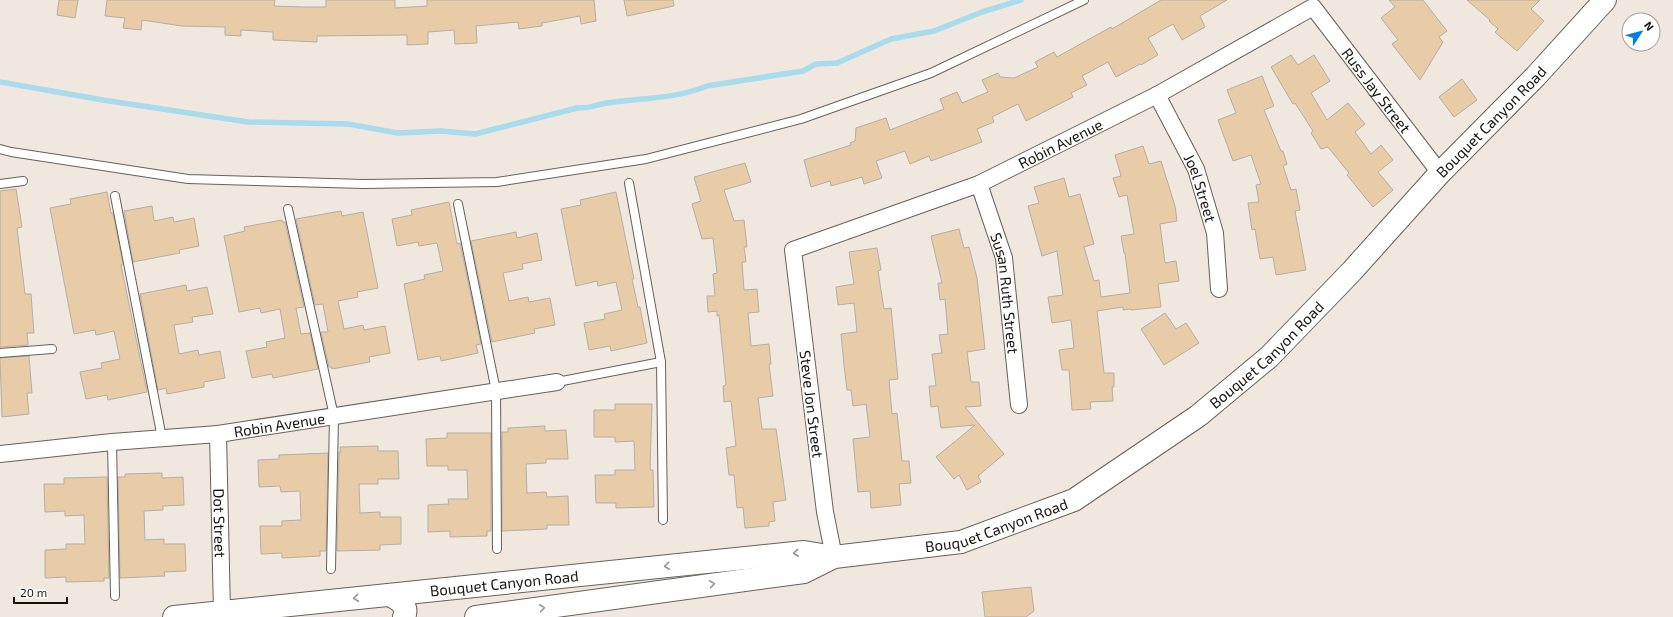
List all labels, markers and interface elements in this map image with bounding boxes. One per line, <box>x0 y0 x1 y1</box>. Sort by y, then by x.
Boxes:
north arrow <box>1621 12 1661 52</box>
text: N <box>1642 19 1657 33</box>
street label: Russ Jay Street <box>1338 44 1415 136</box>
street label: Bouquet Canyon Road <box>1432 62 1550 181</box>
street label: Robin Avenue <box>1015 115 1105 172</box>
street label: Joel Street <box>1181 151 1220 224</box>
street label: Susan Ruth Street <box>987 230 1023 355</box>
street label: Bouquet Canyon Road <box>1206 297 1327 412</box>
street label: Steve Jon Street <box>796 349 828 459</box>
street label: Robin Avenue <box>232 409 326 440</box>
street label: Dot Street <box>210 488 230 558</box>
street label: Bouquet Canyon Road <box>924 494 1070 555</box>
one-way arrow <box>793 548 799 557</box>
one-way arrow <box>663 562 670 571</box>
street label: Bouquet Canyon Road <box>429 566 579 600</box>
scale bar <box>14 579 67 605</box>
one-way arrow <box>709 580 715 589</box>
text: 20 m <box>20 585 47 599</box>
one-way arrow <box>353 594 359 603</box>
one-way arrow <box>539 604 545 613</box>

